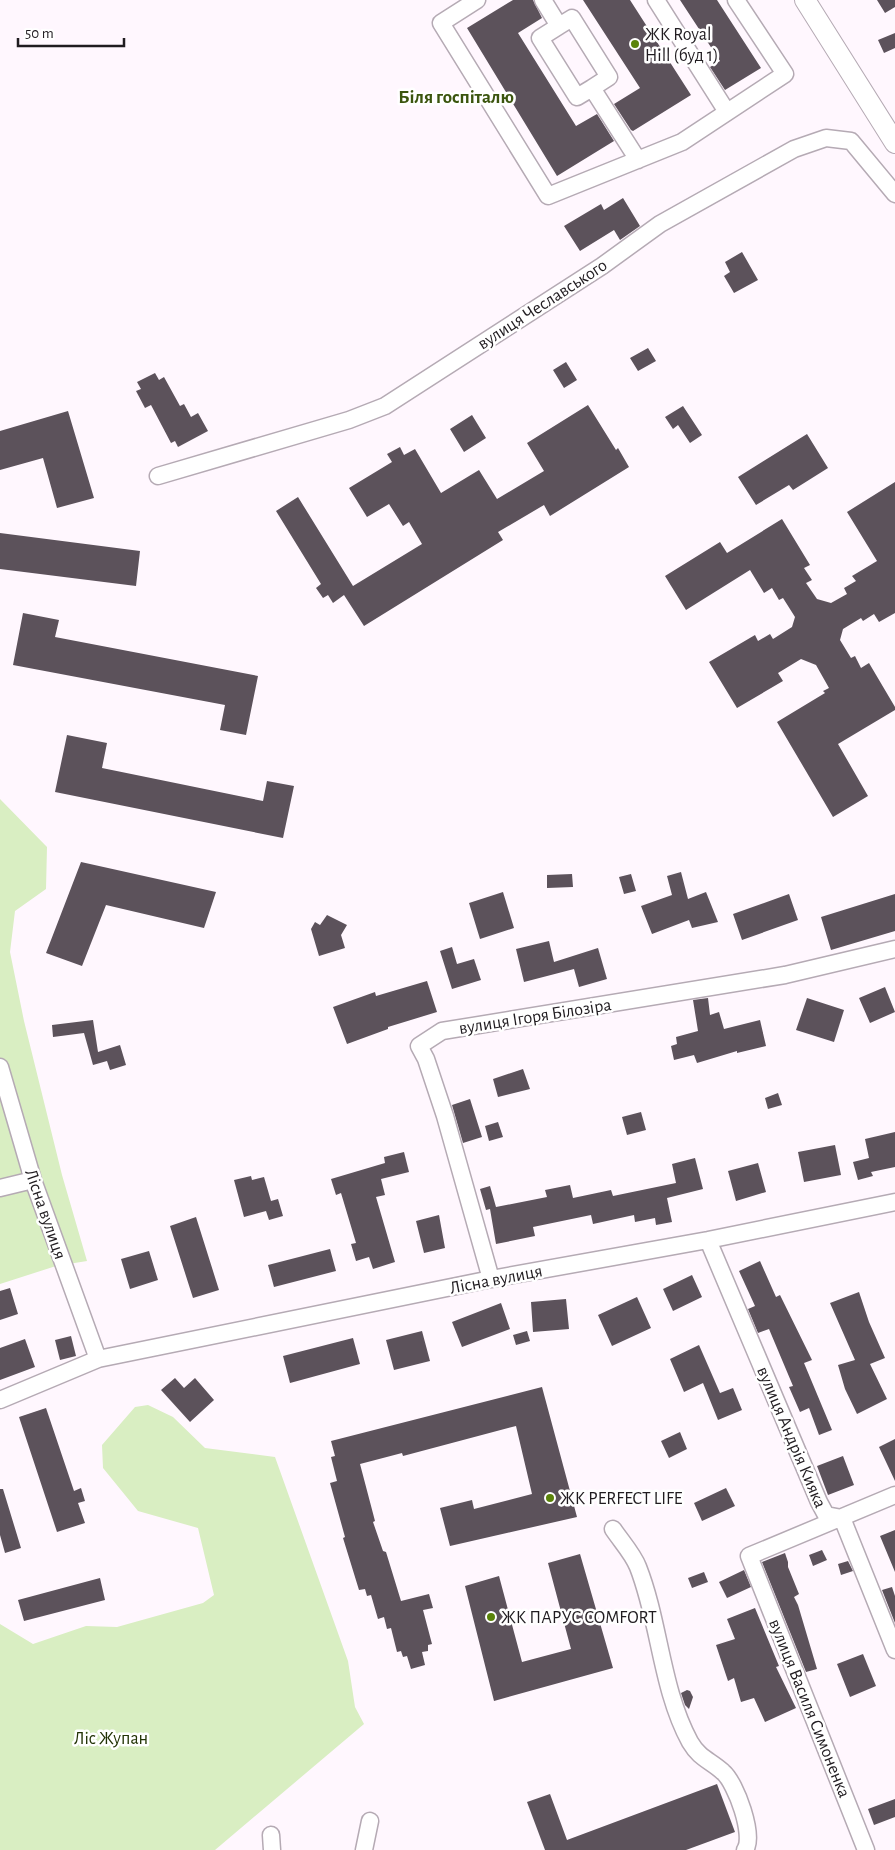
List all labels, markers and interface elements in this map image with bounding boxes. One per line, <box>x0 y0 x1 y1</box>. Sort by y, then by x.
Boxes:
scale bar <box>18 15 124 47</box>
text: 50 m <box>25 26 54 41</box>
place label: ЖК Royal Hill (буд 1) <box>645 26 719 65</box>
marker: ЖК Royal Hill (буд 1) <box>629 38 641 50</box>
district label: Біля госпіталю <box>398 88 514 107</box>
street label: вулиця Чеславського <box>475 256 611 353</box>
street label: вулиця Ігоря Білозіра <box>458 996 613 1038</box>
street label: Лісна вулиця <box>21 1167 69 1262</box>
street label: Лісна вулиця <box>448 1262 544 1298</box>
street label: вулиця Андрія Кияка <box>753 1364 829 1511</box>
place label: ЖК PERFECT LIFE <box>560 1490 683 1508</box>
marker: ЖК PERFECT LIFE <box>544 1492 556 1504</box>
place label: ЖК ПАРУС COMFORT <box>501 1609 657 1627</box>
marker: ЖК ПАРУС COMFORT <box>485 1611 497 1623</box>
street label: вулиця Василя Симоненка <box>765 1616 853 1800</box>
park label: Ліс Жупан <box>74 1730 148 1748</box>

